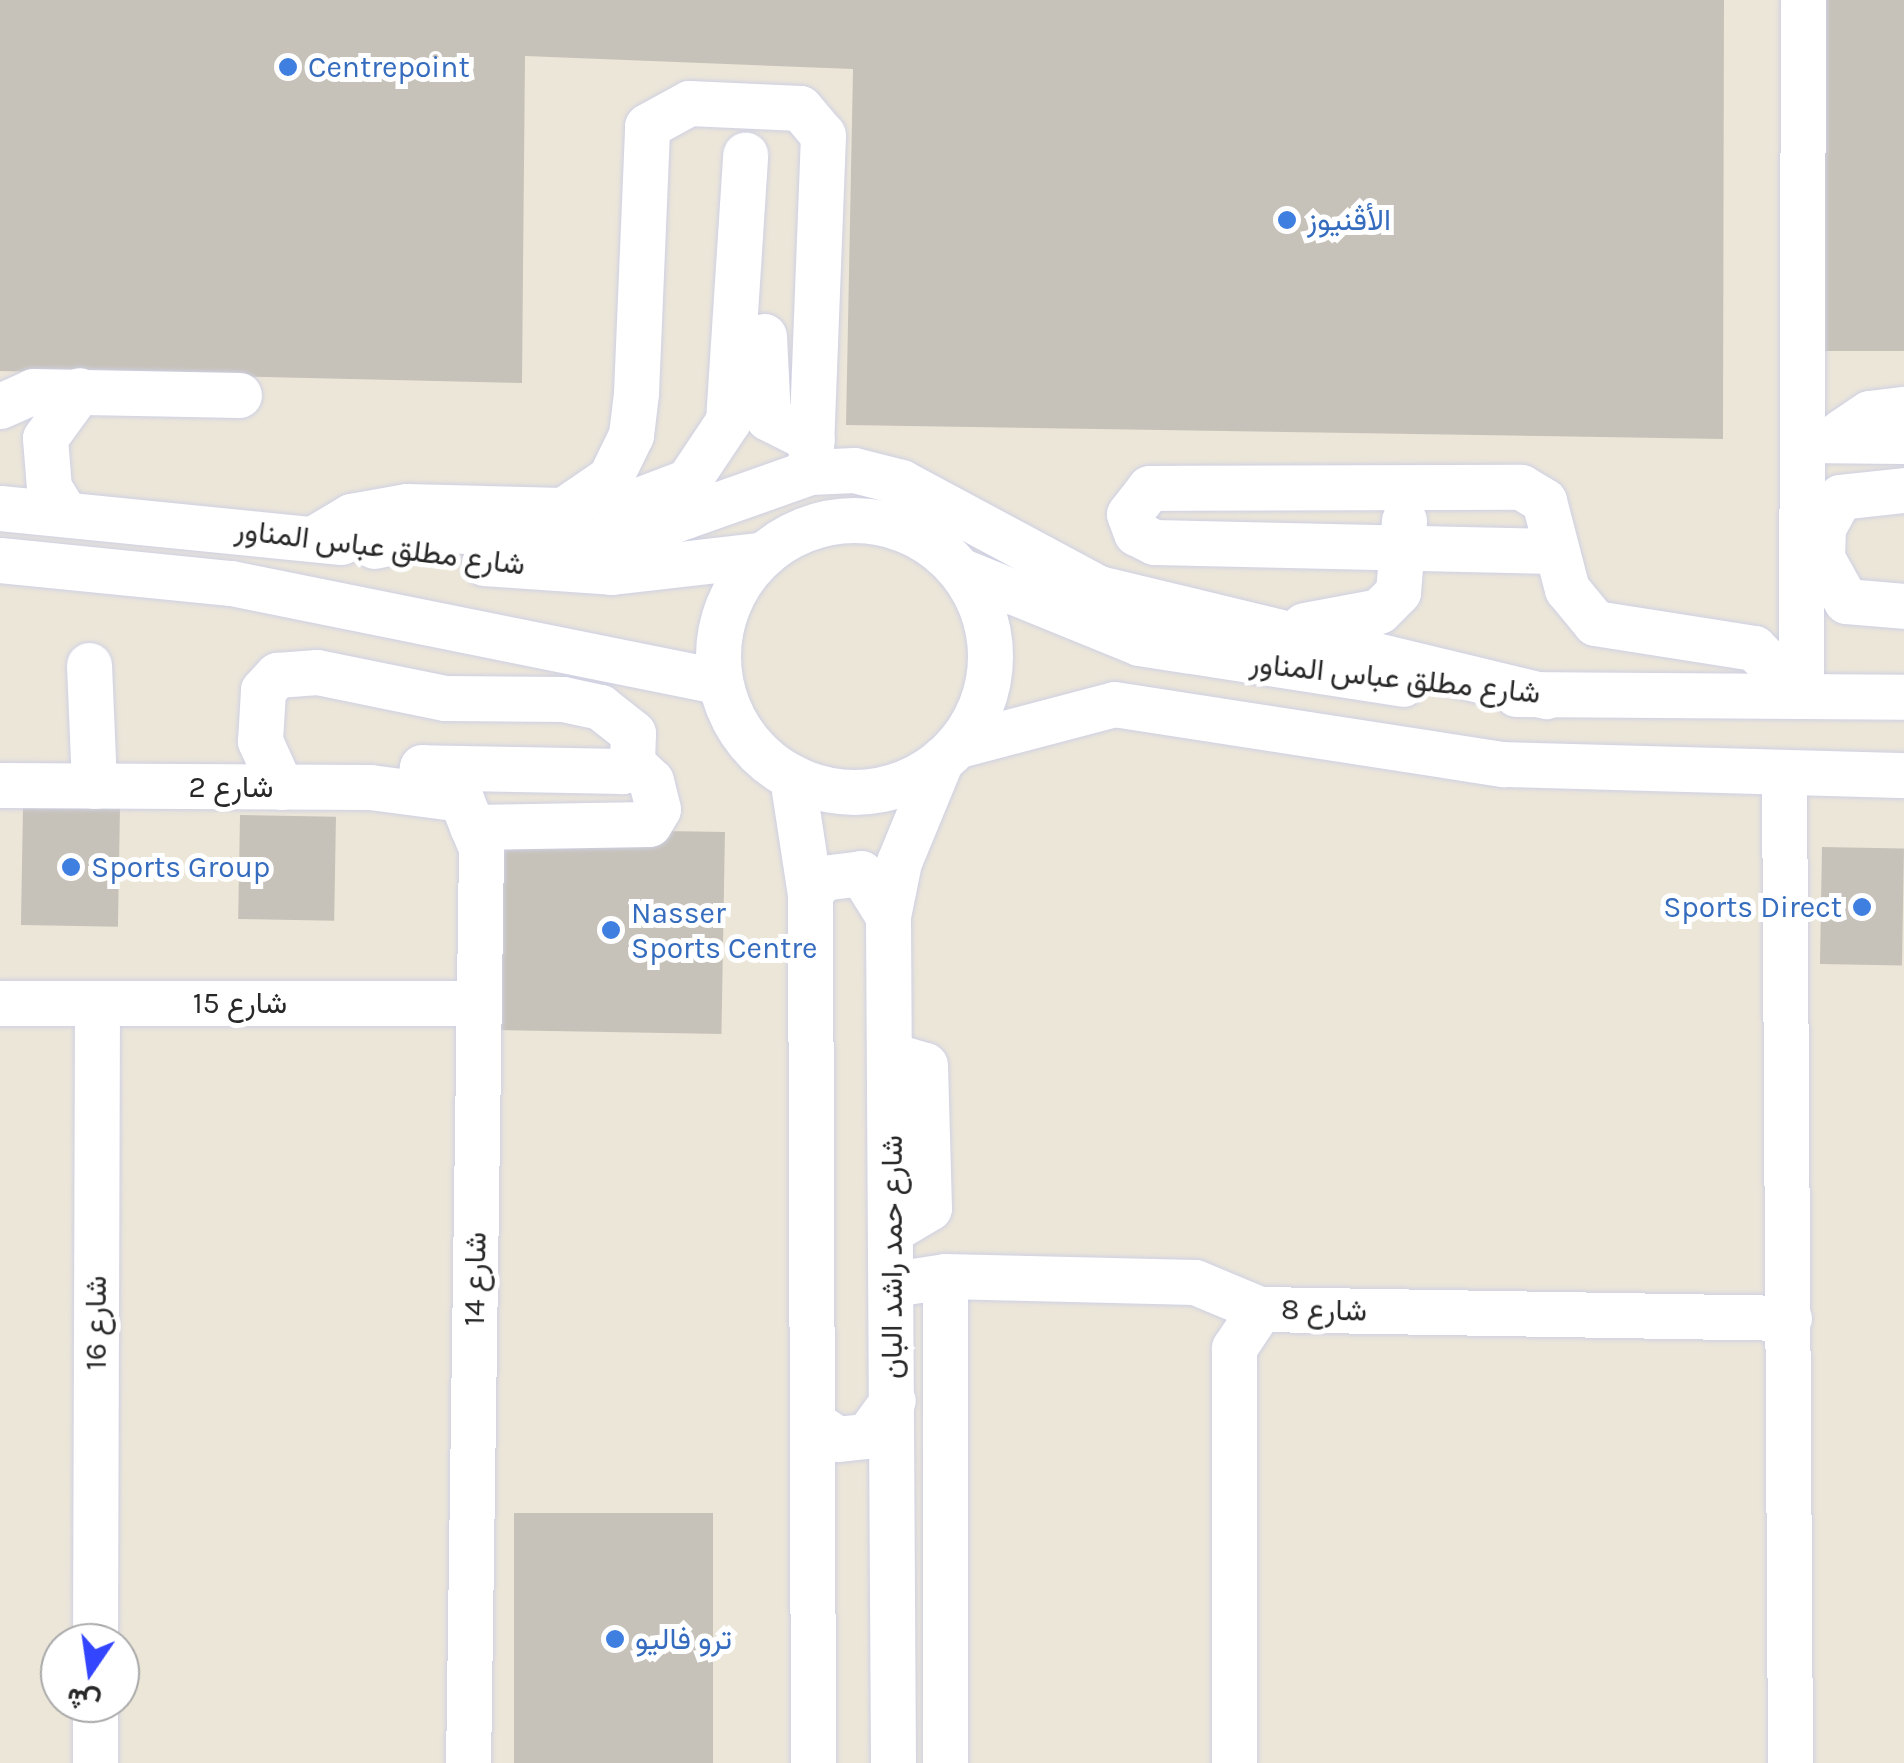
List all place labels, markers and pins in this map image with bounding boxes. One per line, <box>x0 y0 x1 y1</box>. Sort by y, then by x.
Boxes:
place label: Centrepoint <box>308 49 470 85</box>
marker: Centrepoint <box>277 56 299 78</box>
place label: الأڤنيوز <box>1307 202 1391 238</box>
marker: الأڤنيوز <box>1276 209 1298 231</box>
place label: Sports Group <box>91 849 270 885</box>
marker: Sports Group <box>60 856 82 878</box>
place label: Sports Direct <box>1663 889 1842 925</box>
place label: Nasser Sports Centre <box>631 895 818 966</box>
marker: Sports Direct <box>1851 896 1873 918</box>
marker: Nasser Sports Centre <box>600 919 622 941</box>
place label: ترو فاليو <box>635 1621 732 1657</box>
marker: ترو فاليو <box>604 1628 626 1650</box>

